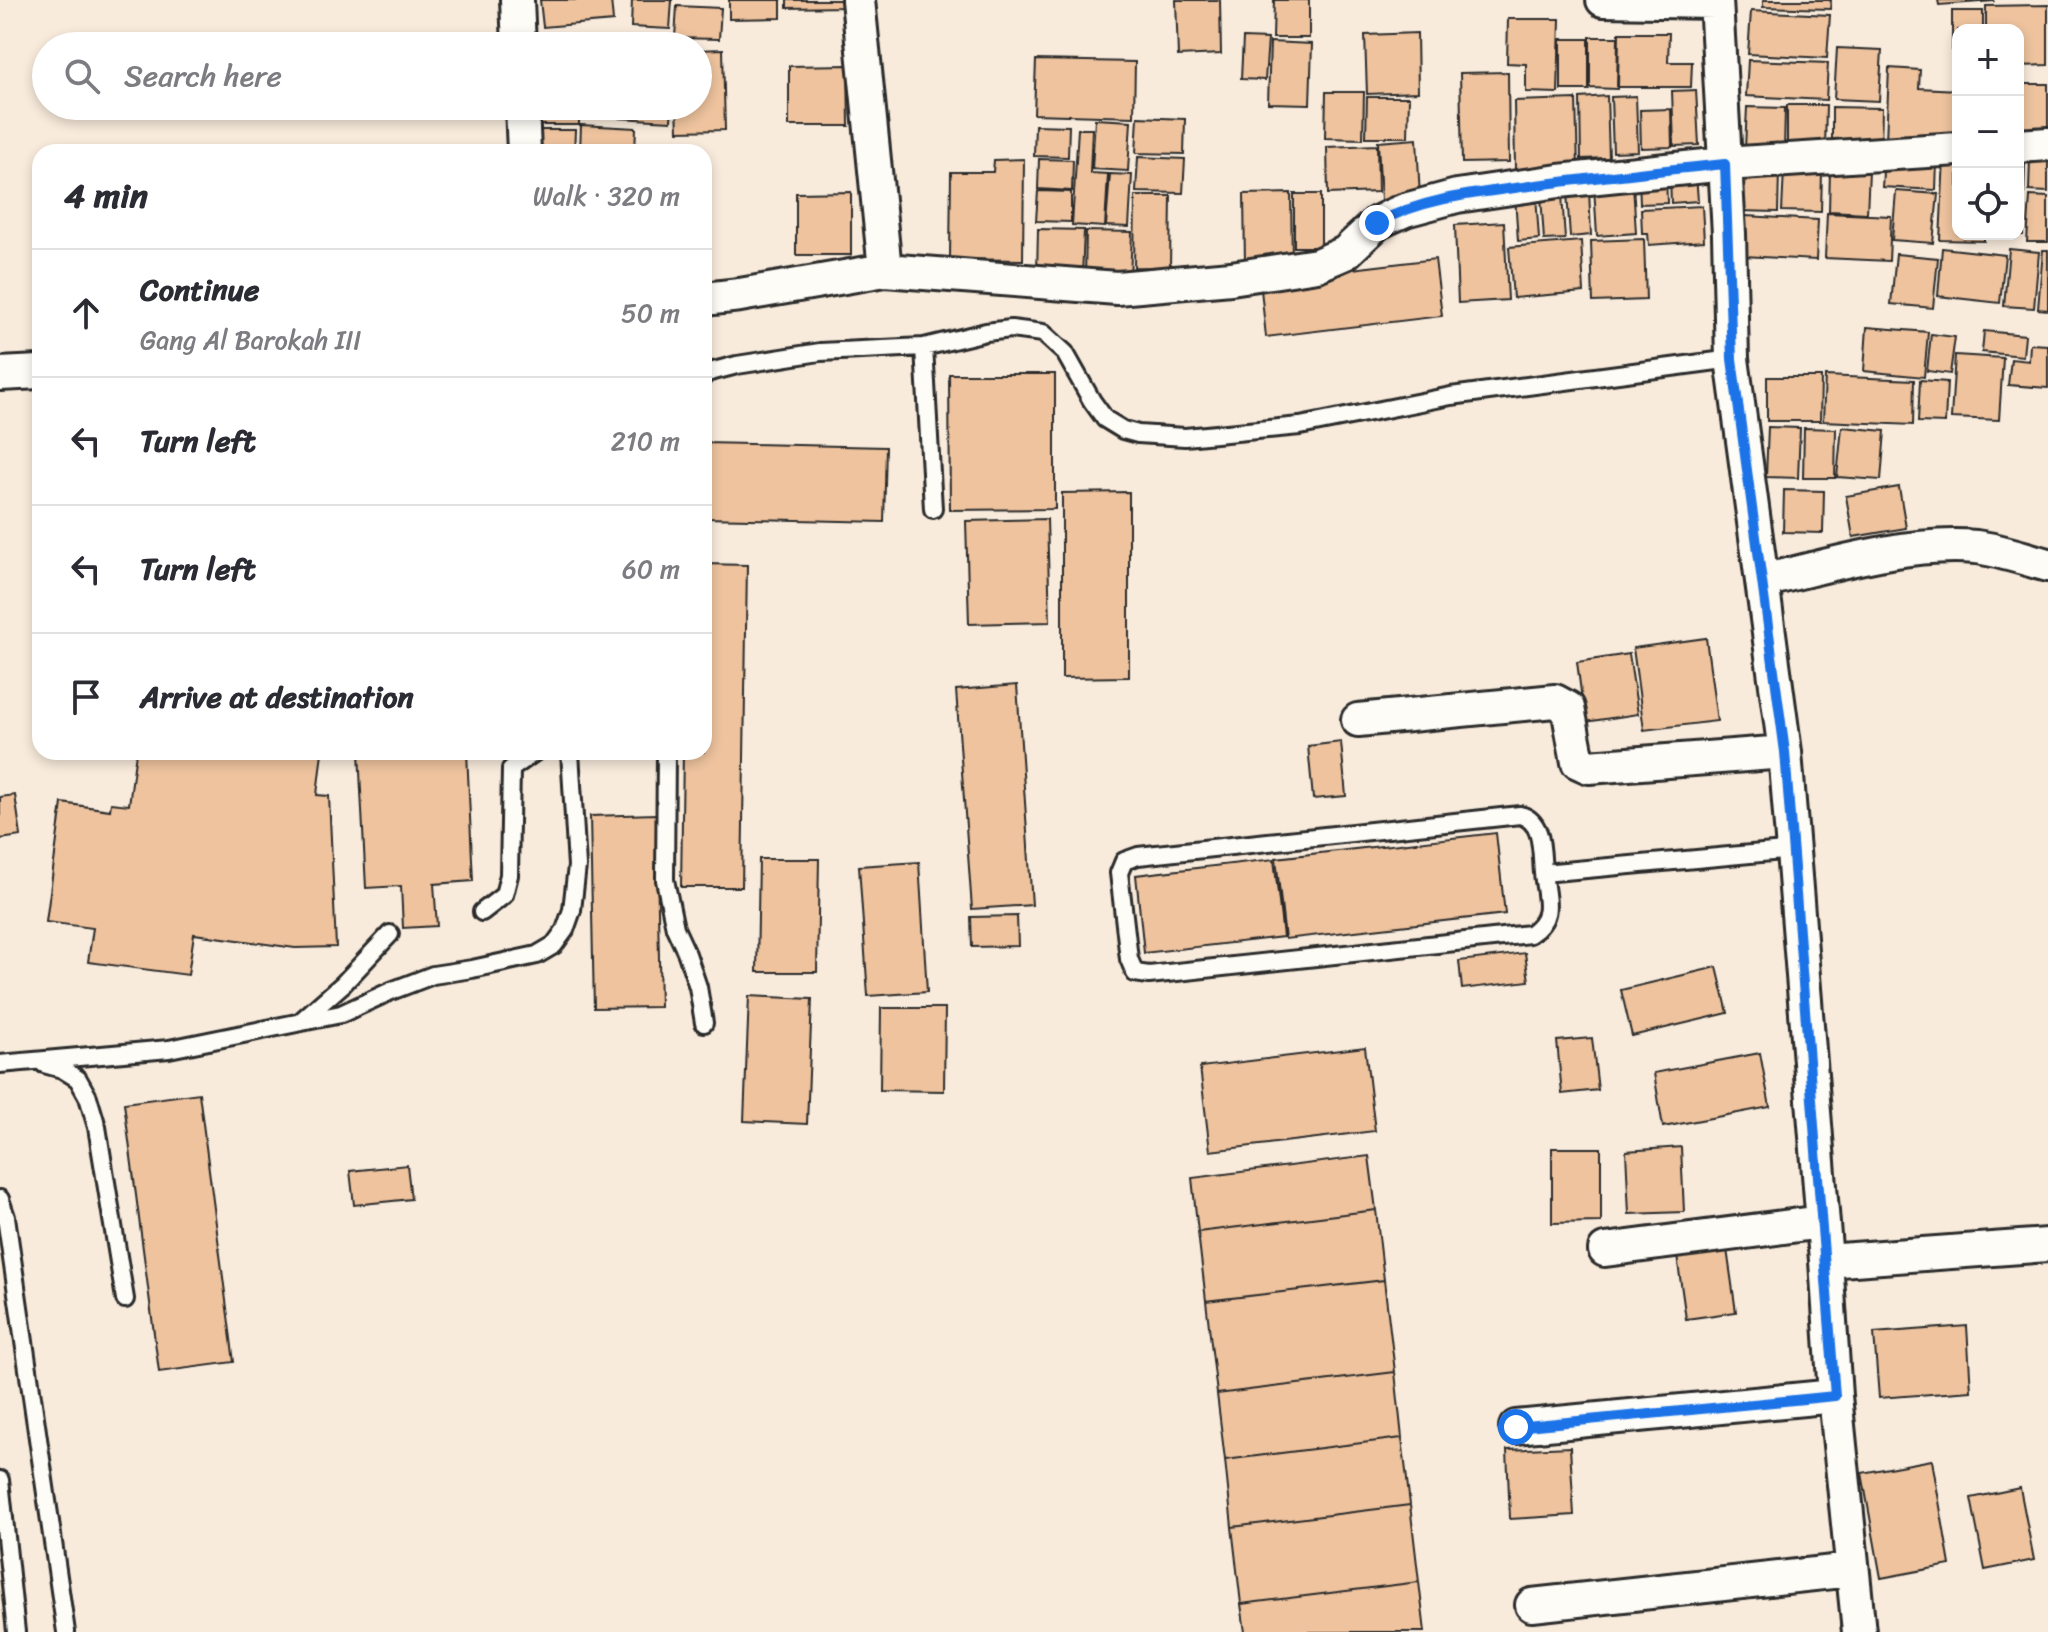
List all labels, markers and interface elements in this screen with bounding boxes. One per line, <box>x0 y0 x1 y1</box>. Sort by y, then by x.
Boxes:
map controls <box>1952 24 2024 240</box>
button: + <box>1952 24 2024 96</box>
search box <box>32 32 712 120</box>
text: Search here <box>124 49 282 103</box>
icon: search <box>60 54 104 98</box>
button: − <box>1952 96 2024 168</box>
text: 4 min <box>64 166 148 226</box>
button: locate <box>1952 168 2024 240</box>
text: Walk · 320 m <box>533 173 680 219</box>
route end <box>1359 205 1395 241</box>
text: Continue <box>140 263 259 317</box>
text: 50 m <box>621 290 680 336</box>
icon: ahead <box>64 291 108 335</box>
text: Gang Al Barokah III <box>140 317 361 363</box>
text: Turn left <box>140 414 256 468</box>
text: 210 m <box>611 418 680 464</box>
icon: left <box>64 419 108 463</box>
text: Turn left <box>140 542 256 596</box>
text: 60 m <box>622 546 680 592</box>
icon: left <box>64 547 108 591</box>
text: Arrive at destination <box>140 670 414 724</box>
icon: arrive <box>64 675 108 719</box>
route start <box>1498 1409 1534 1445</box>

